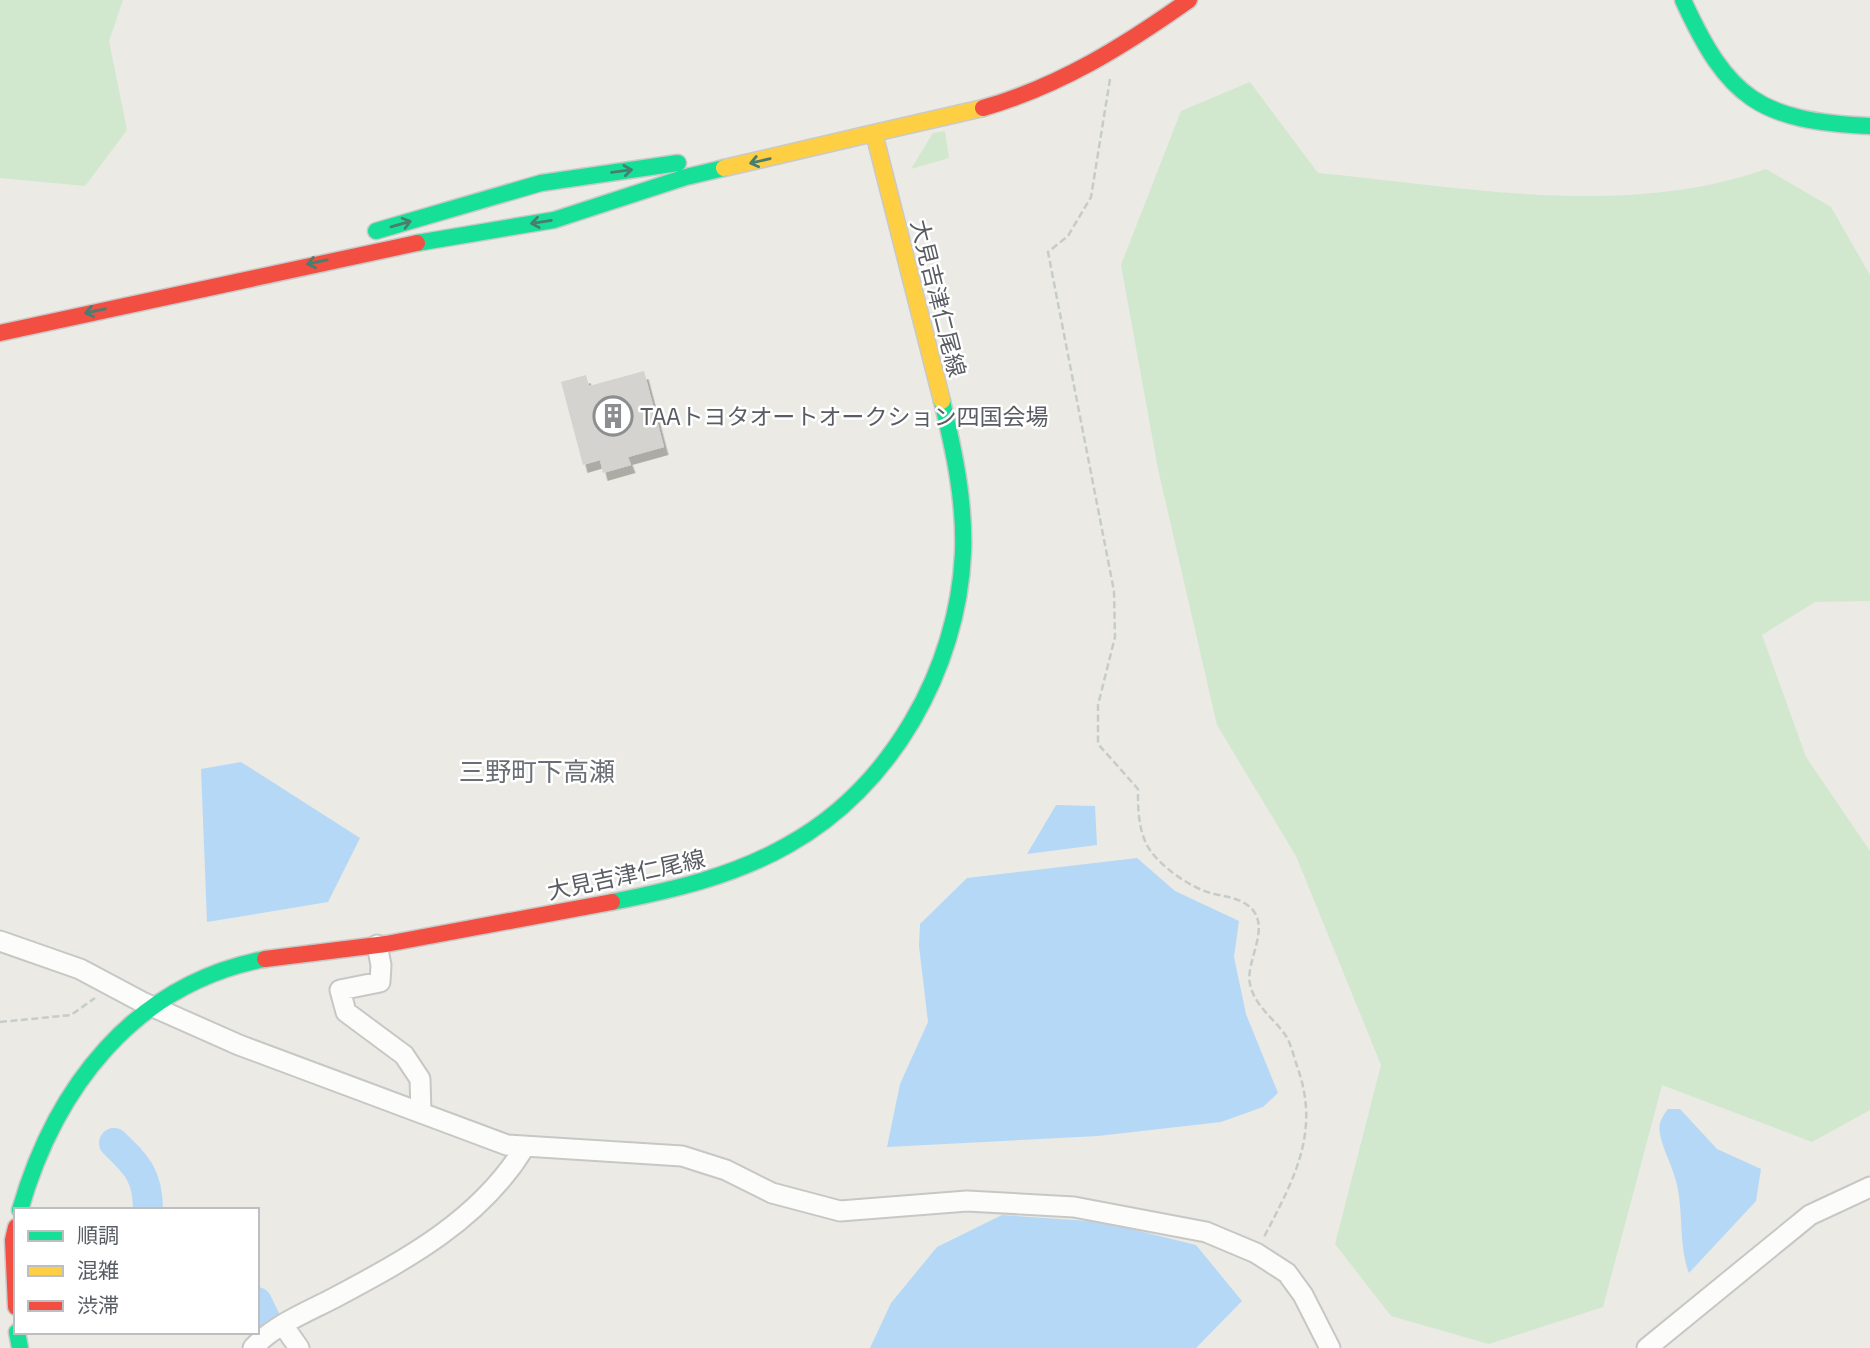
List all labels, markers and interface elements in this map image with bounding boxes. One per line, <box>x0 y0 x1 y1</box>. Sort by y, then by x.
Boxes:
one-way arrow <box>749 154 772 168</box>
one-way arrow <box>610 165 633 178</box>
one-way arrow <box>390 216 412 229</box>
one-way arrow <box>530 216 553 229</box>
street label: 大見吉津仁尾線 <box>906 217 972 379</box>
one-way arrow <box>306 256 329 270</box>
one-way arrow <box>84 305 107 319</box>
building icon: TAAトヨタオートオークション四国会場 <box>592 395 634 437</box>
place label: TAAトヨタオートオークション四国会場 <box>640 402 1049 430</box>
district label: 三野町下高瀬 <box>459 755 615 786</box>
street label: 大見吉津仁尾線 <box>544 844 708 904</box>
legend <box>14 1208 259 1334</box>
text: 順調 <box>77 1222 119 1247</box>
text: 混雑 <box>77 1257 119 1282</box>
text: 渋滞 <box>77 1292 119 1317</box>

